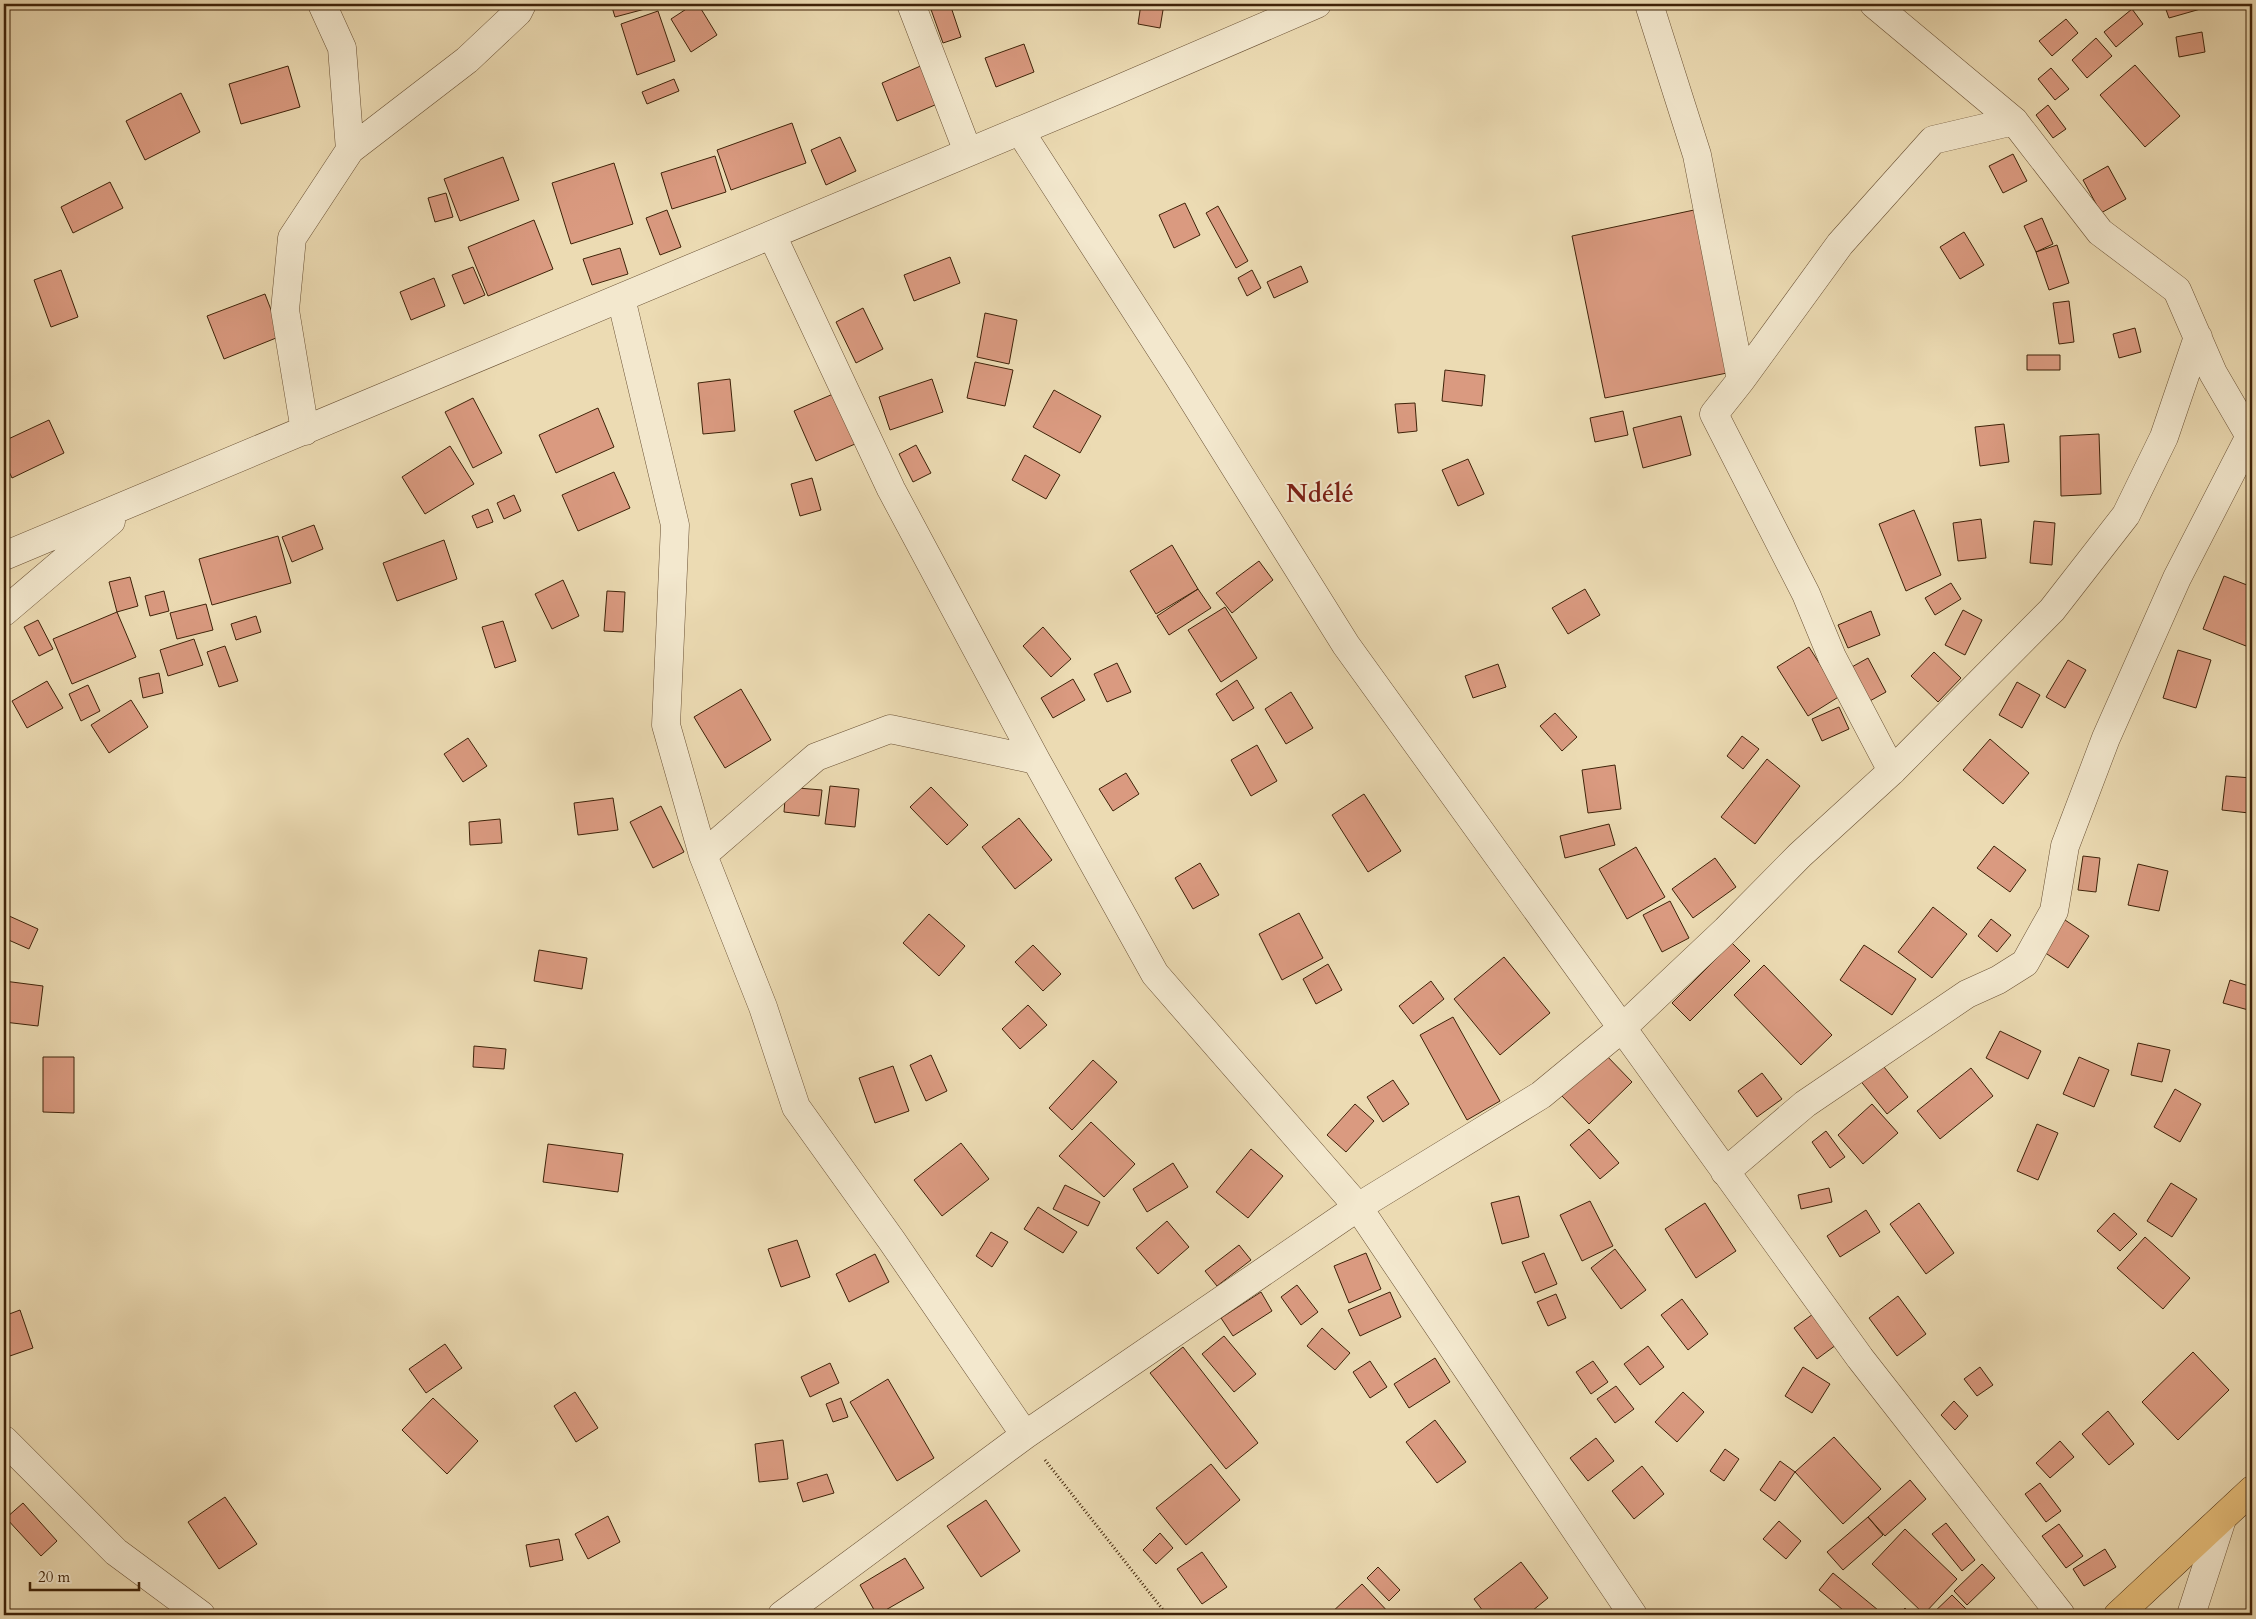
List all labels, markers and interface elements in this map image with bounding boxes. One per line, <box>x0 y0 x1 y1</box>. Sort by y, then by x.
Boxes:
district label: Ndélé <box>1286 477 1354 511</box>
scale bar <box>30 1559 139 1591</box>
text: 20 m <box>38 1567 70 1587</box>

